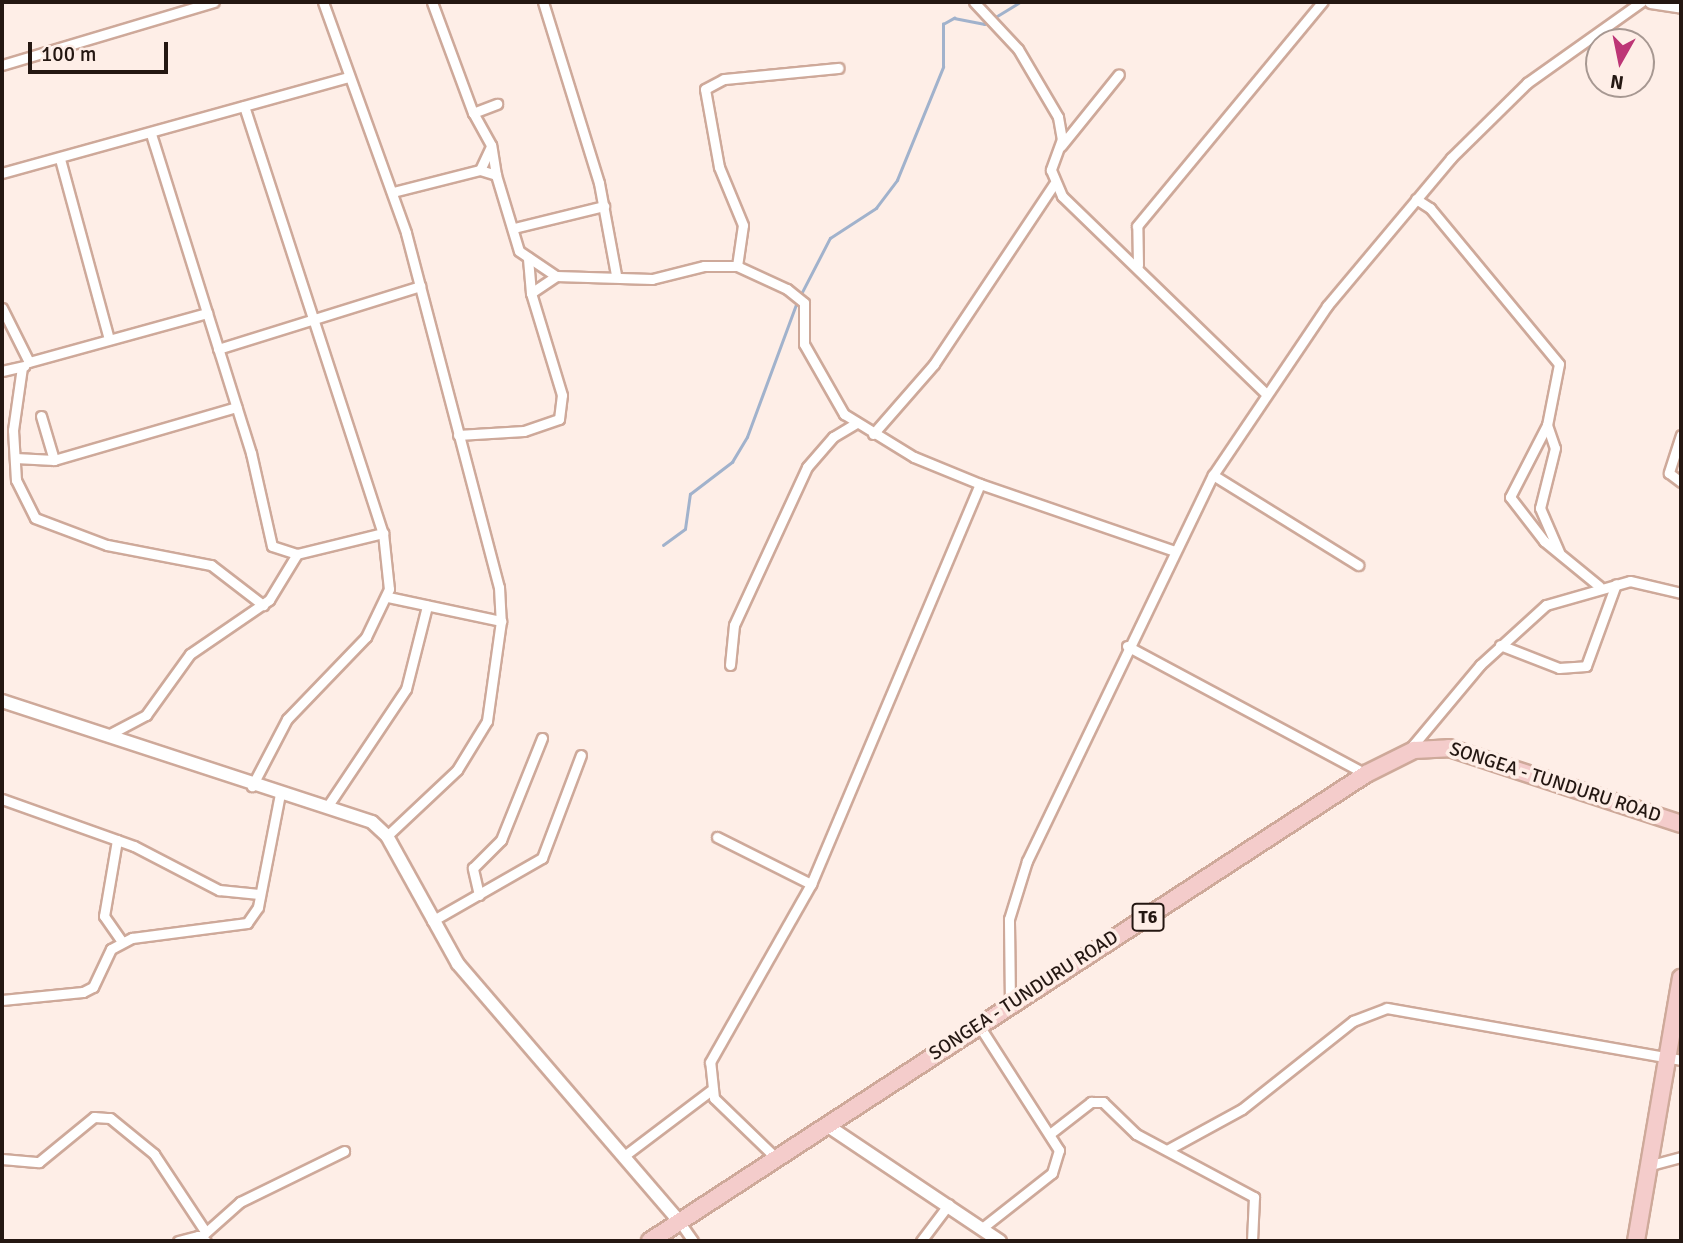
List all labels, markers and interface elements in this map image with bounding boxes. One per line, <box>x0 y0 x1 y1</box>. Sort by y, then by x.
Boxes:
scale bar <box>32 28 172 72</box>
north arrow <box>1585 28 1655 98</box>
text: 100 m <box>41 41 96 67</box>
text: N <box>1609 69 1625 95</box>
street label: SONGEA - TUNDURU ROAD <box>1446 738 1664 828</box>
road number: T6 <box>1130 902 1166 932</box>
street label: SONGEA - TUNDURU ROAD <box>925 926 1123 1066</box>

